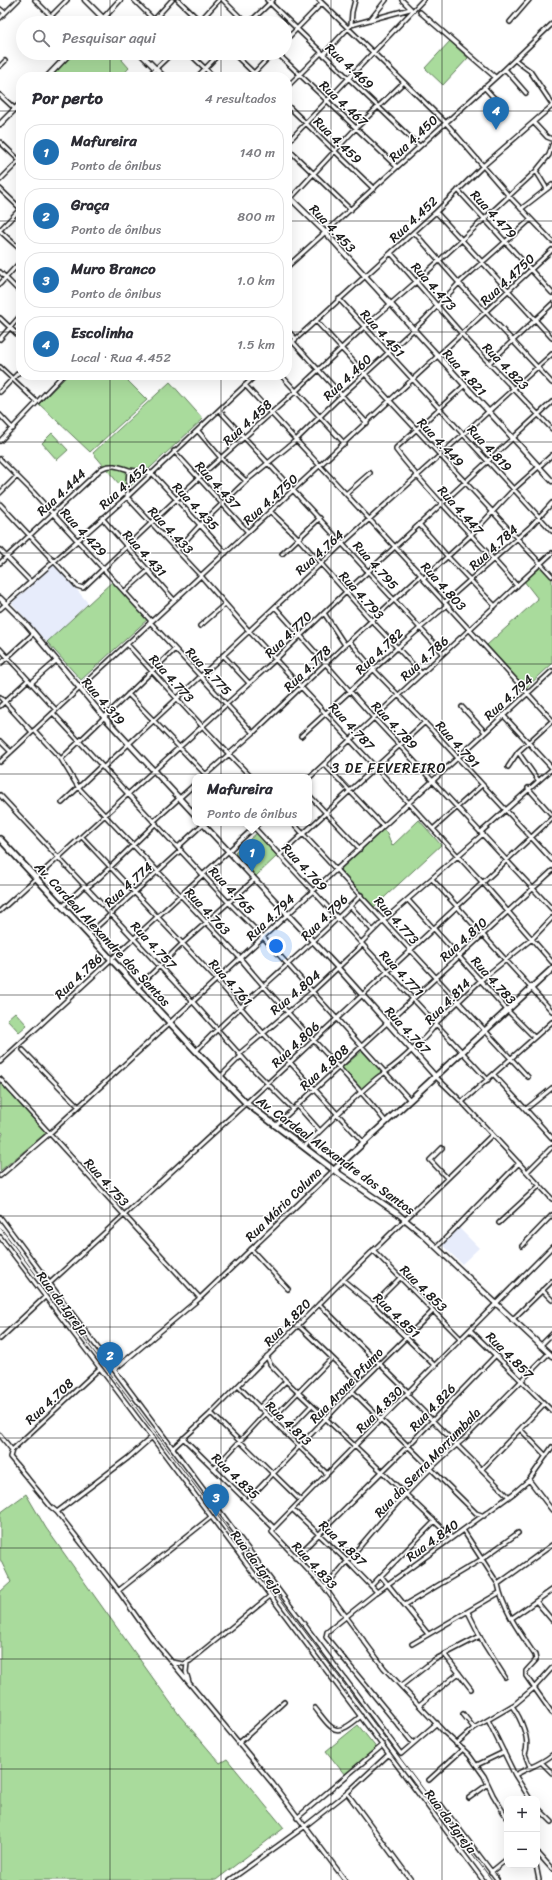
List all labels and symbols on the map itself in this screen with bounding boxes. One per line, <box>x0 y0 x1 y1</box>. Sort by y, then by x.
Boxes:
street label: Rua 4.469 <box>320 37 380 95</box>
street label: Rua 4.467 <box>314 75 375 133</box>
pin: 4 <box>483 97 509 130</box>
street label: Rua 4.450 <box>383 109 444 168</box>
street label: Rua 4.459 <box>308 111 368 170</box>
street label: Rua 4.479 <box>465 184 523 244</box>
street label: Rua 4.452 <box>383 190 444 248</box>
street label: Rua 4.453 <box>304 199 362 258</box>
street label: Rua 4.4750 <box>474 248 540 311</box>
street label: Rua 4.473 <box>405 257 462 316</box>
street label: Rua 4.451 <box>355 304 411 363</box>
street label: Rua 4.823 <box>477 337 535 396</box>
street label: Rua 4.821 <box>437 343 493 402</box>
street label: Rua 4.460 <box>317 348 377 406</box>
street label: Rua 4.458 <box>217 393 278 451</box>
street label: Rua 4.449 <box>411 412 470 473</box>
street label: Rua 4.819 <box>461 419 518 477</box>
street label: Rua 4.437 <box>189 456 247 516</box>
street label: Rua 4.452 <box>93 457 154 515</box>
street label: Rua 4.444 <box>31 463 92 522</box>
street label: Rua 4.4750 <box>237 468 303 531</box>
street label: Rua 4.435 <box>167 477 225 536</box>
street label: Rua 4.447 <box>432 480 490 542</box>
street label: Rua 4.433 <box>142 501 199 560</box>
street label: Rua 4.429 <box>55 502 113 562</box>
street label: Rua 4.784 <box>463 519 523 576</box>
street label: Rua 4.431 <box>117 524 173 583</box>
street label: Rua 4.764 <box>289 524 349 581</box>
street label: Rua 4.795 <box>347 535 404 595</box>
street label: Rua 4.803 <box>415 556 472 616</box>
street label: Rua 4.793 <box>333 566 390 625</box>
street label: Rua 4.770 <box>259 605 318 663</box>
street label: Rua 4.782 <box>350 622 409 680</box>
street label: Rua 4.786 <box>395 630 454 687</box>
street label: Rua 4.778 <box>278 639 337 697</box>
street label: Rua 4.775 <box>180 642 237 701</box>
street label: Rua 4.773 <box>143 649 200 708</box>
street label: Rua 4.794 <box>478 669 538 726</box>
street label: Rua 4.319 <box>76 672 131 731</box>
street label: Rua 4.789 <box>366 696 424 755</box>
street label: Rua 4.787 <box>323 697 381 757</box>
street label: Rua 4.791 <box>430 715 486 774</box>
district label: 3 DE FEVEREIRO <box>332 756 447 781</box>
street label: Rua 4.769 <box>276 838 333 897</box>
pin: 1 <box>239 839 265 872</box>
street label: Av. Cardeal Alexandre dos Santos <box>28 856 176 1012</box>
street label: Rua 4.774 <box>98 856 158 913</box>
street label: Rua 4.765 <box>203 861 260 920</box>
street label: Rua 4.763 <box>179 882 236 941</box>
street label: Rua 4.794 <box>240 888 300 946</box>
street label: Rua 4.796 <box>295 888 354 946</box>
street label: Rua 4.773 <box>368 891 425 950</box>
street label: Rua 4.810 <box>434 911 493 967</box>
street label: Rua 4.757 <box>125 916 183 976</box>
your location <box>266 936 286 956</box>
street label: Rua 4.771 <box>374 945 430 1002</box>
street label: Rua 4.786 <box>49 948 108 1005</box>
street label: Rua 4.783 <box>465 951 522 1010</box>
street label: Rua 4.761 <box>203 953 259 1012</box>
street label: Rua 4.804 <box>265 964 326 1021</box>
street label: Rua 4.814 <box>419 973 476 1030</box>
street label: Rua 4.767 <box>379 1001 437 1061</box>
street label: Rua 4.806 <box>265 1015 325 1073</box>
street label: Rua 4.808 <box>294 1038 355 1096</box>
street label: Av. Cardeal Alexandre dos Santos <box>251 1089 420 1221</box>
street label: Rua 4.753 <box>78 1153 135 1212</box>
street label: Rua Mário Coluna <box>239 1161 328 1247</box>
street label: Rua 4.853 <box>394 1259 453 1318</box>
street label: Rua da Igreja <box>31 1266 95 1341</box>
street label: Rua 4.851 <box>368 1287 426 1344</box>
street label: Rua 4.820 <box>258 1293 317 1352</box>
street label: Rua 4.857 <box>480 1326 540 1386</box>
street label: Rua Arone Pfumo <box>304 1341 389 1429</box>
pin: 2 <box>97 1342 123 1375</box>
street label: Rua 4.708 <box>19 1372 79 1430</box>
street label: Rua 4.826 <box>403 1378 461 1437</box>
street label: Rua 4.830 <box>350 1380 409 1439</box>
street label: Rua 4.813 <box>260 1395 317 1452</box>
street label: Rua da Serra Morrumbala <box>368 1402 487 1523</box>
street label: Rua 4.835 <box>209 1450 263 1502</box>
pin: 3 <box>203 1484 229 1517</box>
street label: Rua 4.840 <box>401 1513 464 1568</box>
street label: Rua 4.837 <box>313 1515 373 1573</box>
street label: Rua da Igreja <box>225 1525 289 1600</box>
street label: Rua 4.833 <box>286 1536 343 1595</box>
street label: Rua da Igreja <box>419 1784 483 1859</box>

